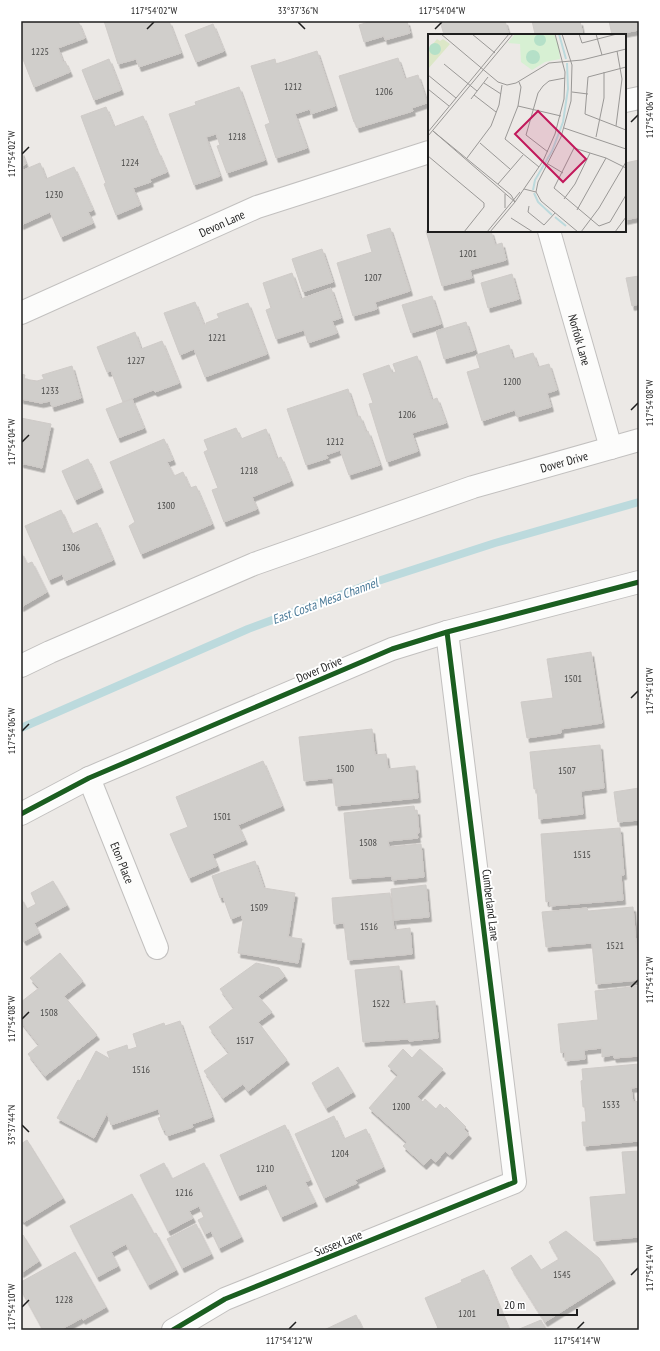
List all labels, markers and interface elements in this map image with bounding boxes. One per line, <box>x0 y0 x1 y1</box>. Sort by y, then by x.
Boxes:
text: 117°54'02"W <box>131 4 178 17</box>
text: 33°37'36"N <box>278 4 318 17</box>
text: 117°54'04"W <box>419 4 466 17</box>
inset map <box>428 34 626 232</box>
house number: 1225 <box>31 45 49 58</box>
house number: 1212 <box>284 80 302 93</box>
house number: 1206 <box>375 85 394 98</box>
text: 117°54'06"W <box>643 91 656 138</box>
text: 117°54'02"W <box>5 130 18 177</box>
house number: 1218 <box>228 130 246 143</box>
house number: 1224 <box>121 156 140 169</box>
house number: 1230 <box>45 188 64 201</box>
street label: Devon Lane <box>196 206 247 240</box>
house number: 1201 <box>459 247 477 260</box>
house number: 1207 <box>364 271 382 284</box>
street label: Norfolk Lane <box>566 312 595 367</box>
house number: 1221 <box>208 331 226 344</box>
house number: 1227 <box>127 354 145 367</box>
house number: 1200 <box>503 375 522 388</box>
text: 117°54'08"W <box>643 379 656 426</box>
house number: 1233 <box>41 384 59 397</box>
house number: 1206 <box>398 408 417 421</box>
text: 117°54'04"W <box>5 418 18 465</box>
house number: 1212 <box>326 435 344 448</box>
street label: Dover Drive <box>538 447 589 475</box>
house number: 1218 <box>240 464 258 477</box>
house number: 1300 <box>157 499 176 512</box>
house number: 1306 <box>62 541 81 554</box>
water label: East Costa Mesa Channel <box>270 573 382 628</box>
street label: Dover Drive <box>294 653 344 685</box>
text: 117°54'10"W <box>643 667 656 714</box>
house number: 1501 <box>564 672 582 685</box>
text: 117°54'06"W <box>5 707 18 754</box>
house number: 1500 <box>336 762 355 775</box>
house number: 1507 <box>558 764 576 777</box>
house number: 1501 <box>213 810 231 823</box>
house number: 1508 <box>359 836 377 849</box>
street label: Eton Place <box>108 840 138 885</box>
house number: 1515 <box>573 848 591 861</box>
street label: Cumberland Lane <box>479 868 503 942</box>
house number: 1509 <box>250 901 268 914</box>
house number: 1516 <box>360 920 379 933</box>
house number: 1521 <box>606 939 624 952</box>
text: 117°54'12"W <box>643 956 656 1003</box>
text: 117°54'08"W <box>5 995 18 1042</box>
house number: 1522 <box>372 997 390 1010</box>
house number: 1508 <box>40 1006 58 1019</box>
house number: 1517 <box>236 1034 254 1047</box>
house number: 1516 <box>132 1063 151 1076</box>
house number: 1533 <box>602 1098 620 1111</box>
house number: 1200 <box>392 1100 411 1113</box>
text: 33°37'44"N <box>5 1105 18 1145</box>
house number: 1204 <box>331 1147 350 1160</box>
house number: 1210 <box>256 1162 275 1175</box>
house number: 1216 <box>175 1186 194 1199</box>
street label: Sussex Lane <box>312 1227 364 1259</box>
text: 117°54'14"W <box>643 1244 656 1291</box>
house number: 1545 <box>553 1268 571 1281</box>
text: 117°54'10"W <box>5 1283 18 1330</box>
scale bar <box>498 1291 577 1317</box>
house number: 1228 <box>55 1293 73 1306</box>
text: 20 m <box>504 1297 525 1312</box>
house number: 1201 <box>458 1307 476 1320</box>
text: 117°54'12"W <box>266 1334 313 1347</box>
text: 117°54'14"W <box>554 1334 601 1347</box>

